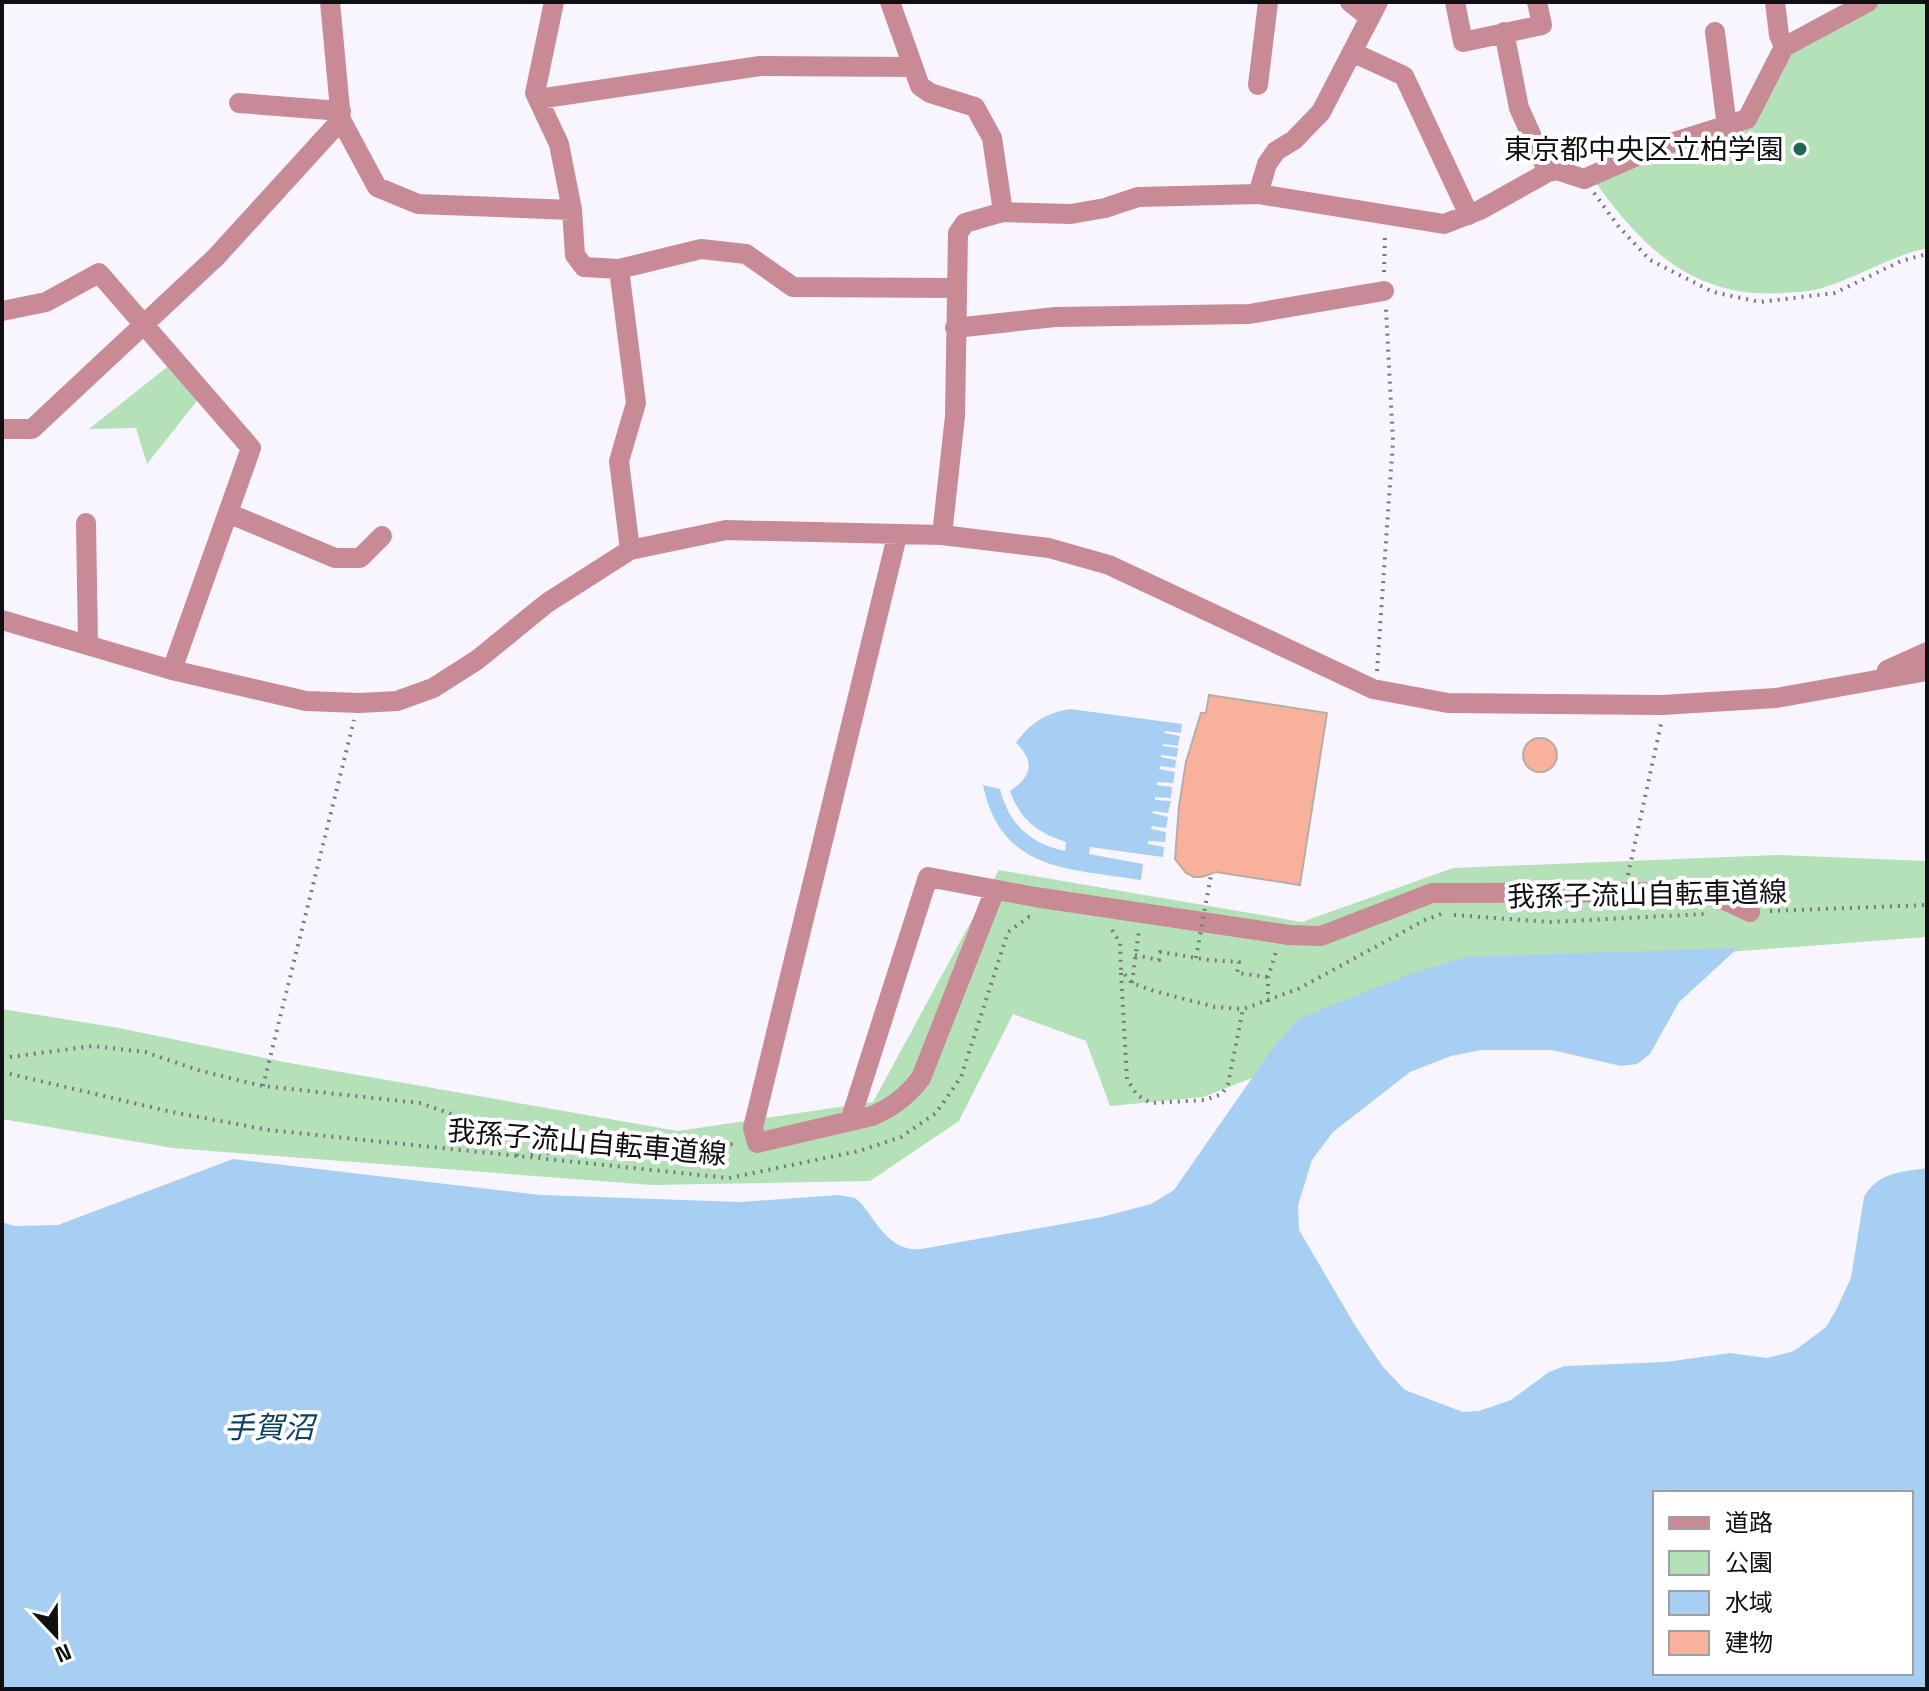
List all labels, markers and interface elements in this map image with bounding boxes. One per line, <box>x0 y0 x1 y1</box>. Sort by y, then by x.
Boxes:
place label: 東京都中央区立柏学園 <box>1504 131 1784 167</box>
marker: 東京都中央区立柏学園 <box>1791 140 1809 158</box>
street label: 我孫子流山自転車道線 <box>1507 874 1787 914</box>
street label: 我孫子流山自転車道線 <box>446 1112 728 1172</box>
water label: 手賀沼 <box>224 1408 318 1447</box>
legend <box>1653 1491 1913 1675</box>
text: 道路 <box>1725 1507 1773 1538</box>
text: 公園 <box>1725 1547 1773 1578</box>
text: 水域 <box>1725 1587 1773 1618</box>
north arrow <box>16 1595 96 1675</box>
text: 建物 <box>1725 1627 1773 1658</box>
text: N <box>51 1638 76 1669</box>

